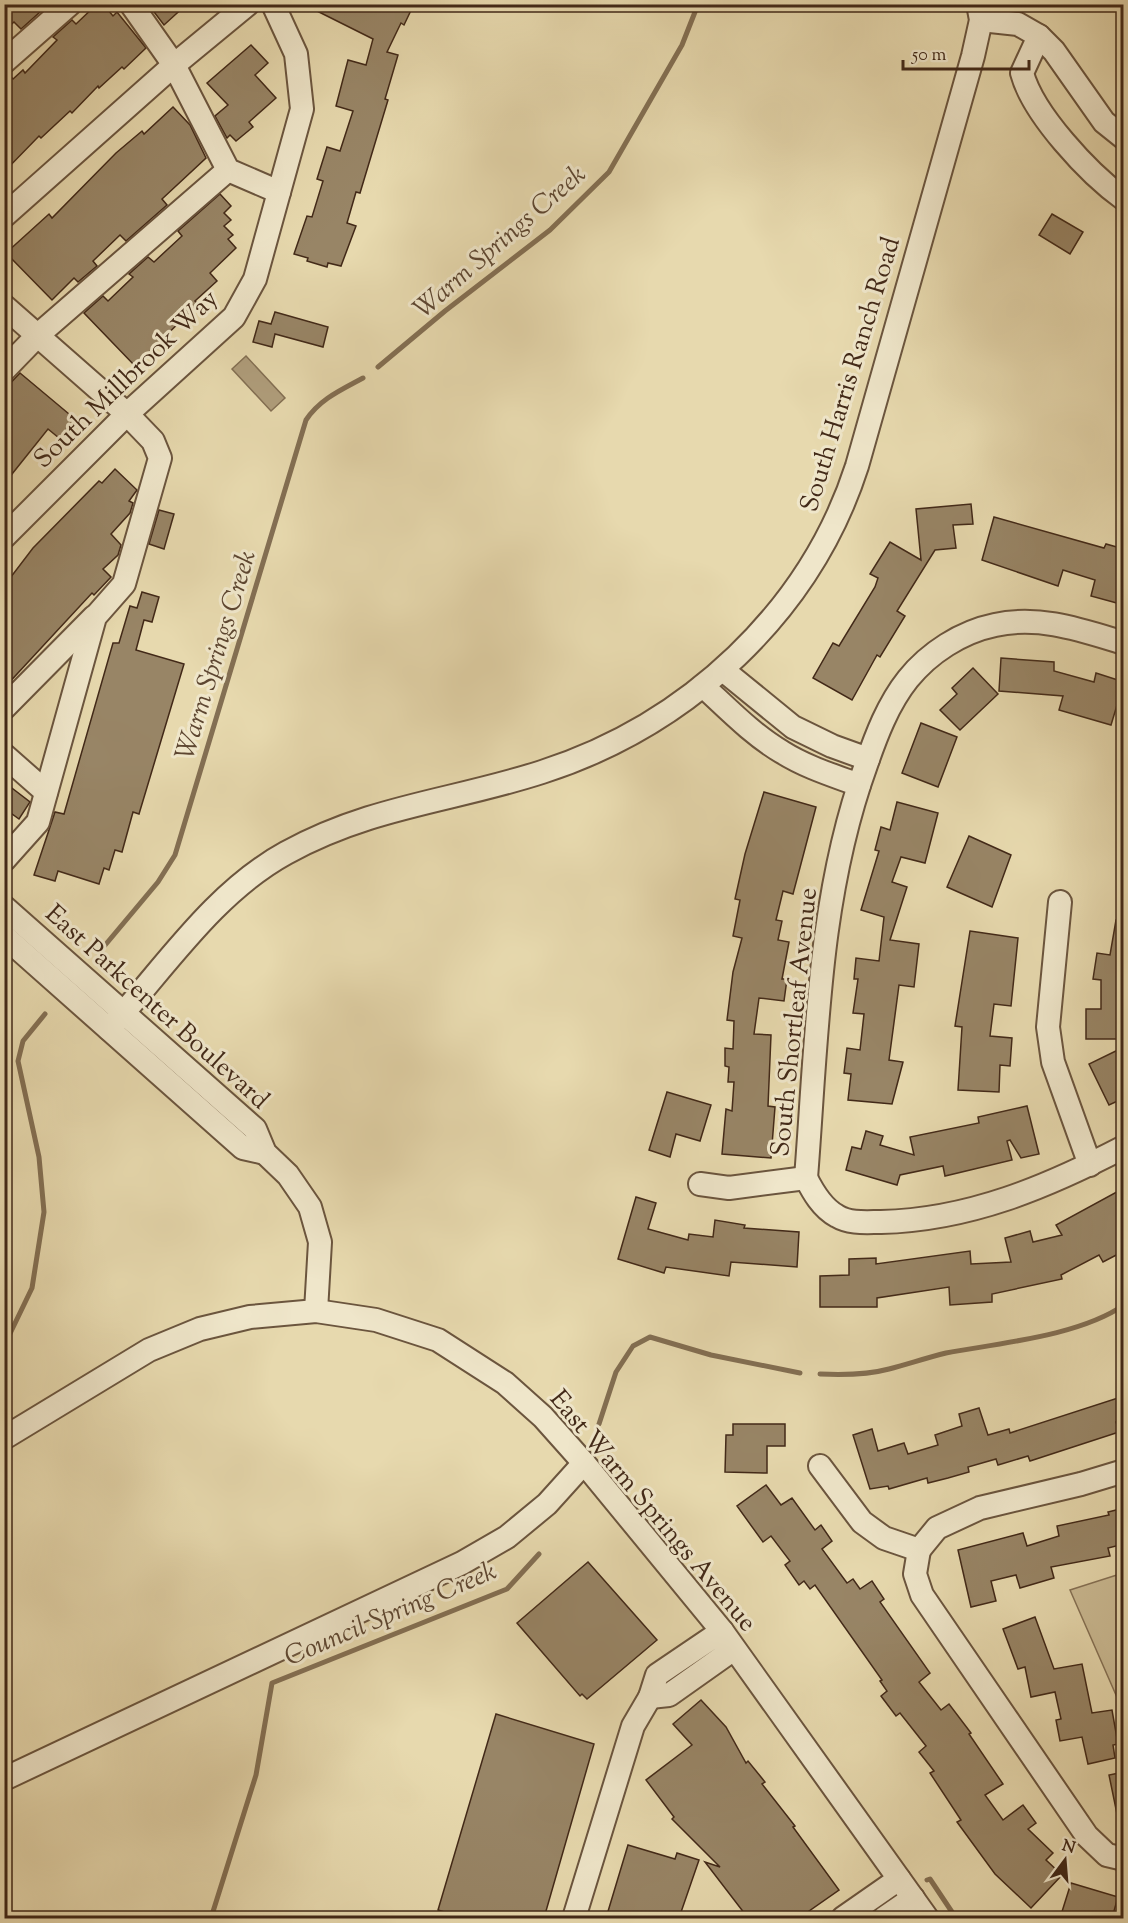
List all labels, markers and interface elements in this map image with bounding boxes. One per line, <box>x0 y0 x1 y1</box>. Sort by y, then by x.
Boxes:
scale bar <box>903 33 1029 71</box>
text: 50 m <box>911 43 947 69</box>
water label: Warm Springs Creek <box>406 157 595 329</box>
street label: South Harris Ranch Road <box>792 232 911 517</box>
street label: South Millbrook Way <box>26 282 227 478</box>
water label: Warm Springs Creek <box>167 546 268 765</box>
street label: South Shortleaf Avenue <box>763 886 828 1159</box>
street label: East Parkcenter Boulevard <box>36 897 277 1119</box>
street label: East Warm Springs Avenue <box>540 1383 764 1641</box>
water label: Council Spring Creek <box>279 1553 503 1678</box>
north arrow <box>1035 1830 1095 1890</box>
text: N <box>1059 1835 1078 1861</box>

